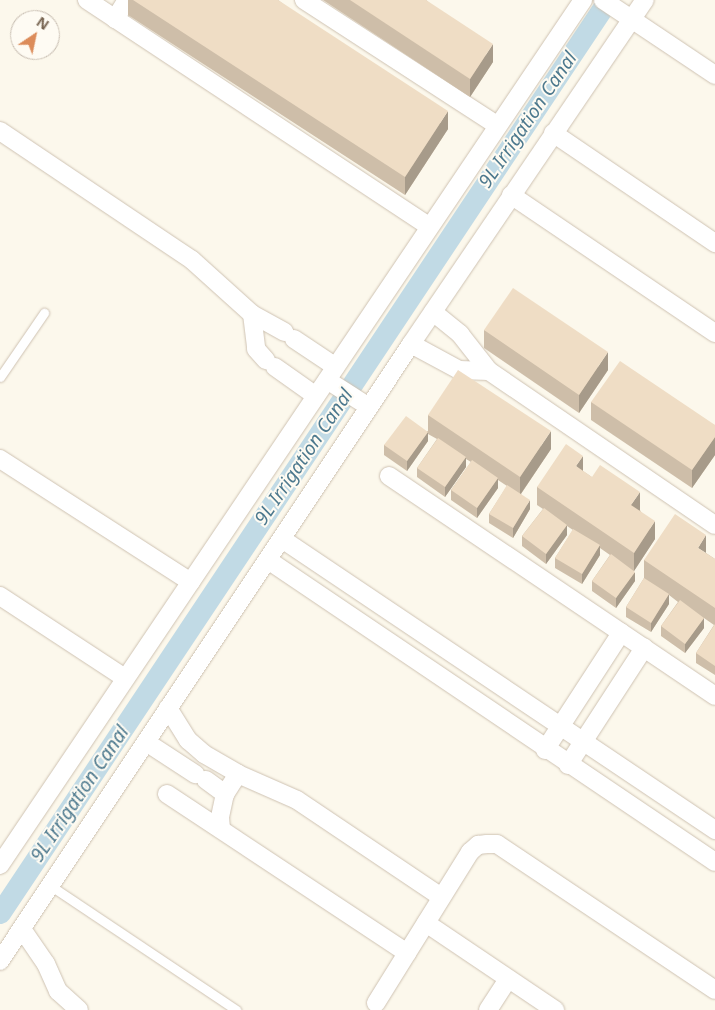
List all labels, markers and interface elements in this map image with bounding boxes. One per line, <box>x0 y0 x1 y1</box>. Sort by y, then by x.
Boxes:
north arrow <box>10 10 60 60</box>
text: N <box>33 12 53 34</box>
water label: 9L Irrigation Canal <box>474 48 582 192</box>
water label: 9L Irrigation Canal <box>250 385 358 529</box>
water label: 9L Irrigation Canal <box>26 722 134 866</box>

